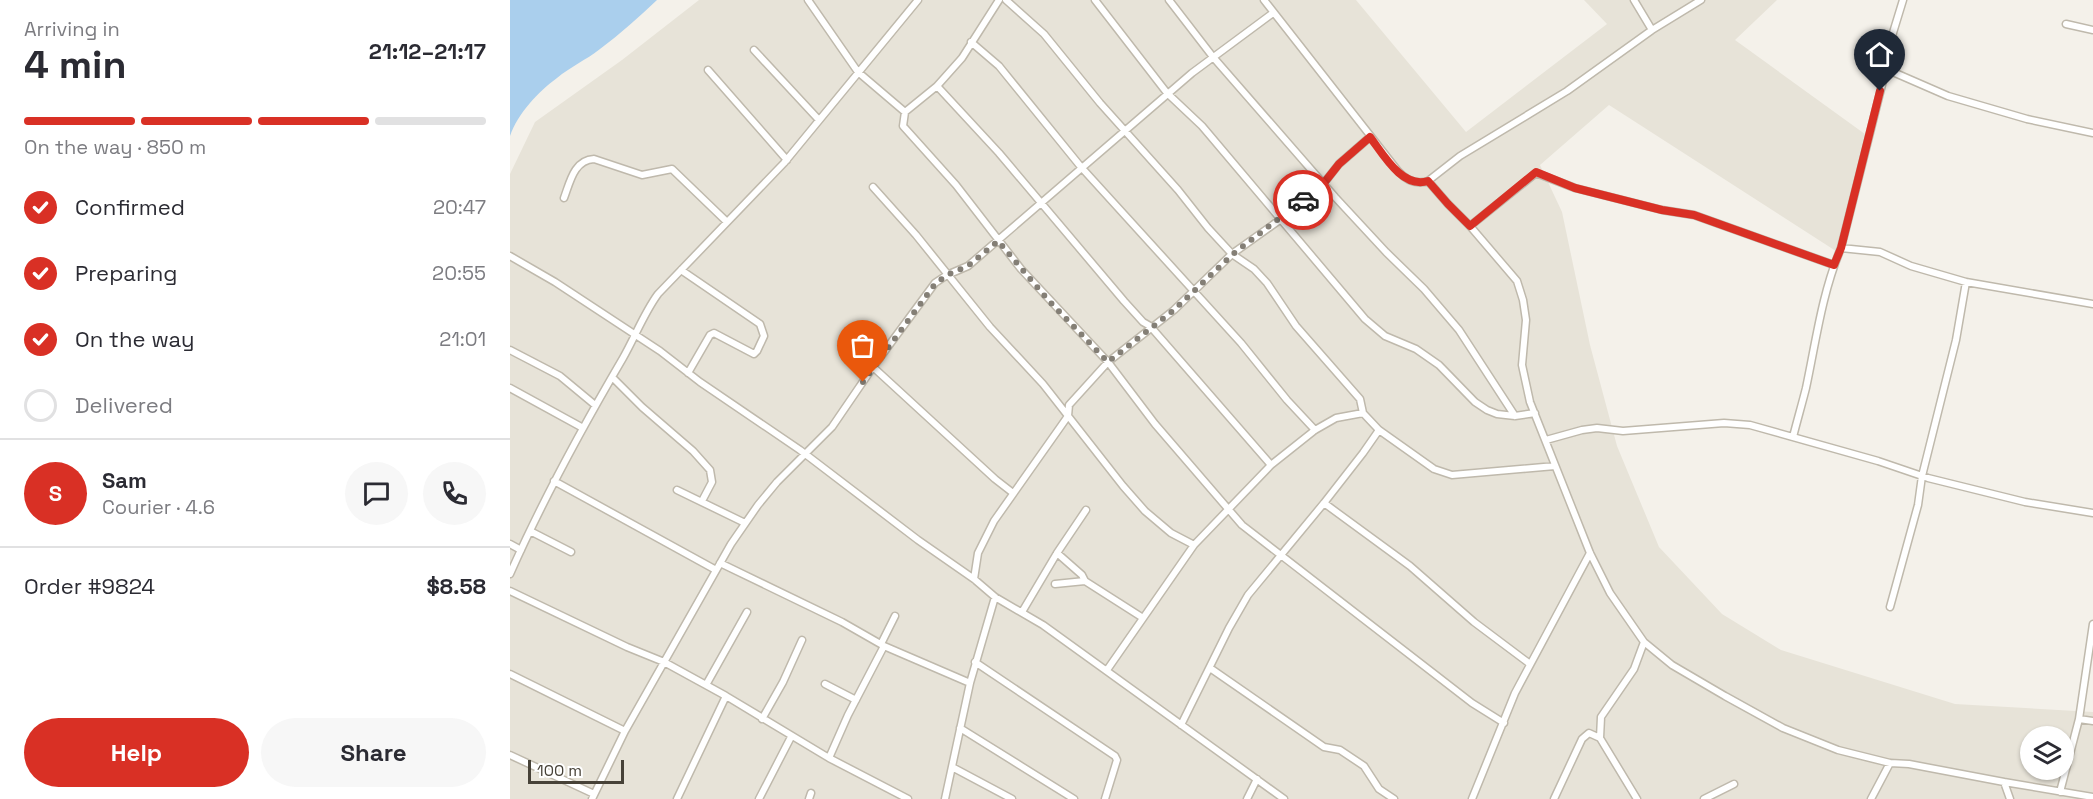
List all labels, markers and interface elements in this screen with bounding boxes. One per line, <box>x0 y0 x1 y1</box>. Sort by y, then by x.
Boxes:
text: Arriving in <box>24 16 120 42</box>
pin <box>1854 29 1905 91</box>
text: 21:12–21:17 <box>369 37 486 65</box>
icon: home <box>1863 38 1896 71</box>
text: 4 min <box>24 40 126 89</box>
text: On the way · 850 m <box>24 134 206 160</box>
courier <box>1273 170 1333 230</box>
icon: car <box>1287 184 1320 217</box>
icon: check <box>24 191 57 224</box>
text: Confirmed <box>75 193 185 221</box>
text: 20:47 <box>433 194 486 220</box>
icon: check <box>24 257 57 290</box>
text: Preparing <box>75 259 177 287</box>
text: 20:55 <box>432 260 486 286</box>
pin <box>837 320 888 382</box>
icon: check <box>24 323 57 356</box>
text: On the way <box>75 325 194 353</box>
text: 21:01 <box>439 326 486 352</box>
icon: bag <box>846 329 879 362</box>
text: Delivered <box>75 391 173 419</box>
button: chat <box>345 462 408 525</box>
button: phone <box>423 462 486 525</box>
text: Sam <box>102 466 147 494</box>
text: S <box>49 479 62 507</box>
text: Courier · 4.6 <box>102 494 215 520</box>
text: Order #9824 <box>24 572 155 600</box>
text: $8.58 <box>427 572 486 600</box>
button: Help <box>24 718 249 787</box>
button: Share <box>261 718 486 787</box>
map controls <box>2020 726 2074 780</box>
button: layers <box>2020 726 2074 780</box>
scale bar <box>528 757 624 784</box>
text: 100 m <box>537 760 582 781</box>

